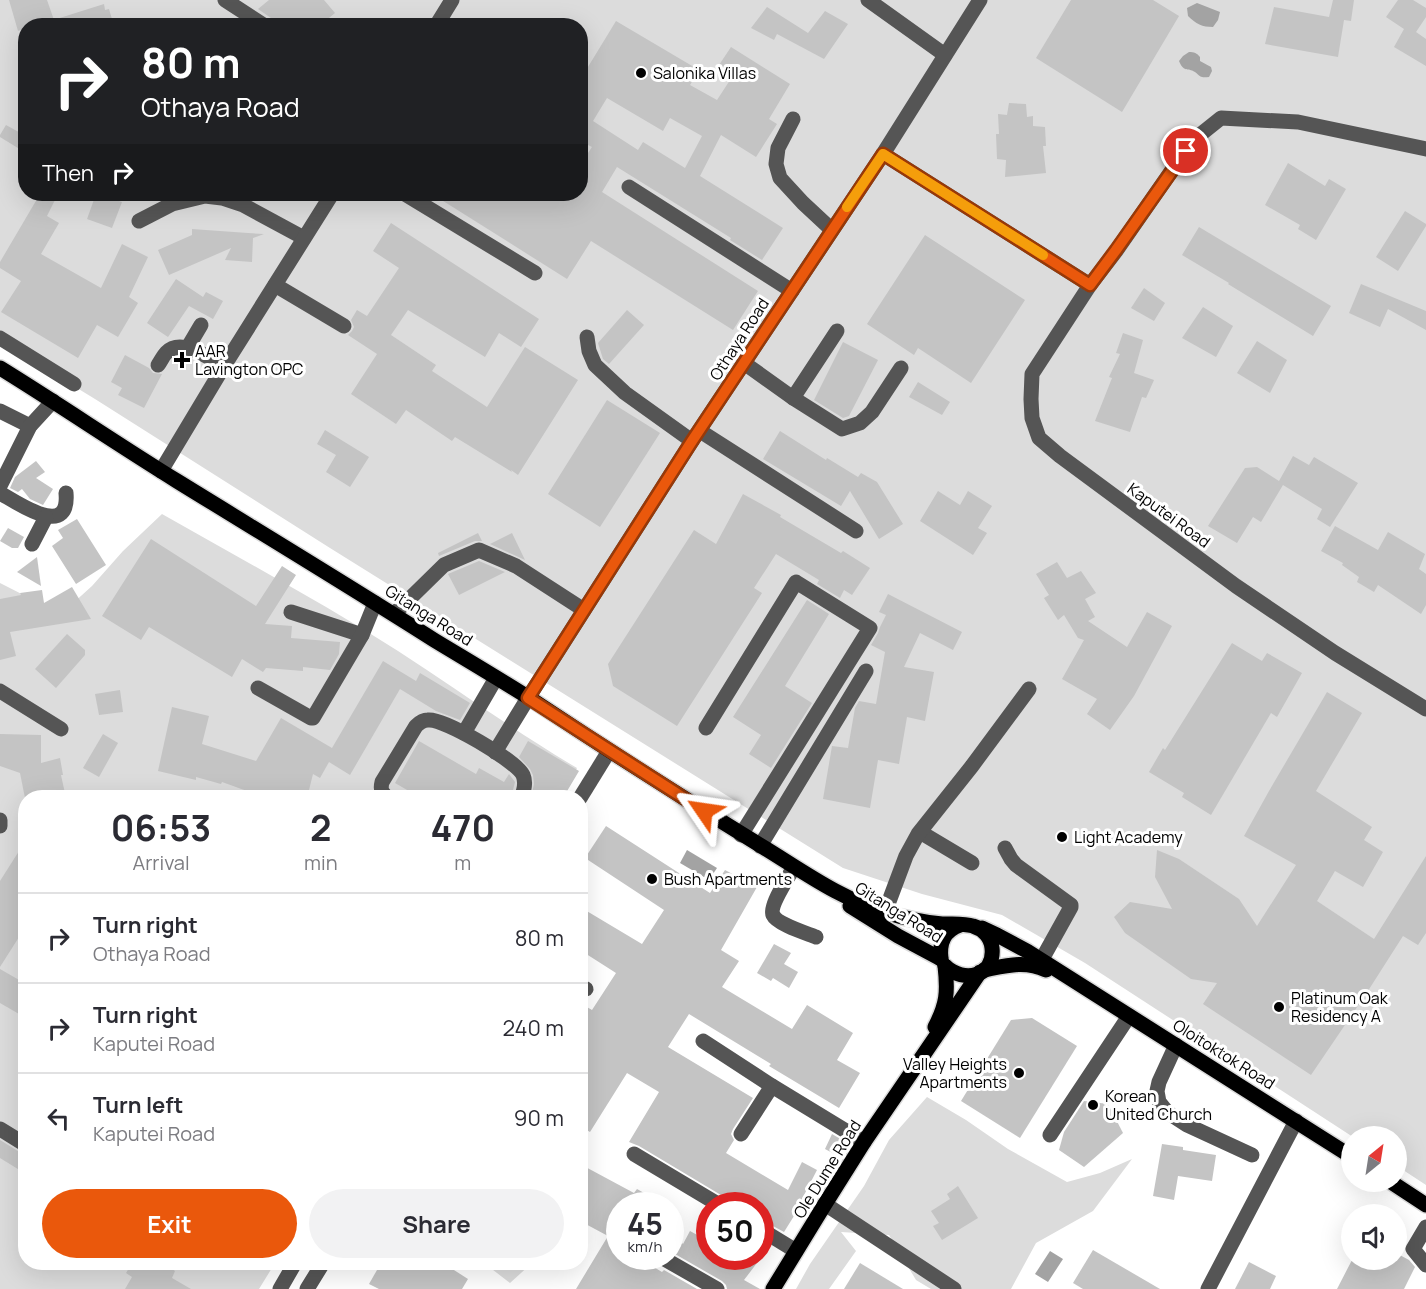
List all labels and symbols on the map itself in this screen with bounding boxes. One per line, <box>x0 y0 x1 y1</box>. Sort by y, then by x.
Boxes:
place label: Salonika Villas <box>653 62 756 84</box>
marker: Salonika Villas <box>634 66 648 80</box>
pin <box>1160 125 1211 176</box>
street label: Othaya Road <box>704 294 774 384</box>
place label: AAR Lavington OPC <box>195 340 304 380</box>
marker: AAR Lavington OPC <box>173 351 191 369</box>
street label: Kaputei Road <box>1123 477 1215 553</box>
street label: Gitanga Road <box>381 579 477 651</box>
position arrow <box>672 779 736 843</box>
place label: Light Academy <box>1074 826 1183 848</box>
marker: Light Academy <box>1055 830 1069 844</box>
place label: Bush Apartments <box>664 868 792 890</box>
marker: Bush Apartments <box>645 872 659 886</box>
street label: Gitanga Road <box>851 876 947 948</box>
place label: Platinum Oak Residency A <box>1291 987 1389 1027</box>
marker: Platinum Oak Residency A <box>1272 1000 1286 1014</box>
street label: Oloitoktok Road <box>1169 1014 1279 1094</box>
place label: Valley Heights Apartments <box>903 1053 1007 1093</box>
marker: Valley Heights Apartments <box>1012 1066 1026 1080</box>
place label: Korean United Church <box>1105 1085 1212 1125</box>
marker: Korean United Church <box>1086 1098 1100 1112</box>
street label: Ole Dume Road <box>788 1116 866 1222</box>
north arrow <box>1341 1126 1407 1192</box>
speed limit sign: 50 <box>696 1192 774 1270</box>

